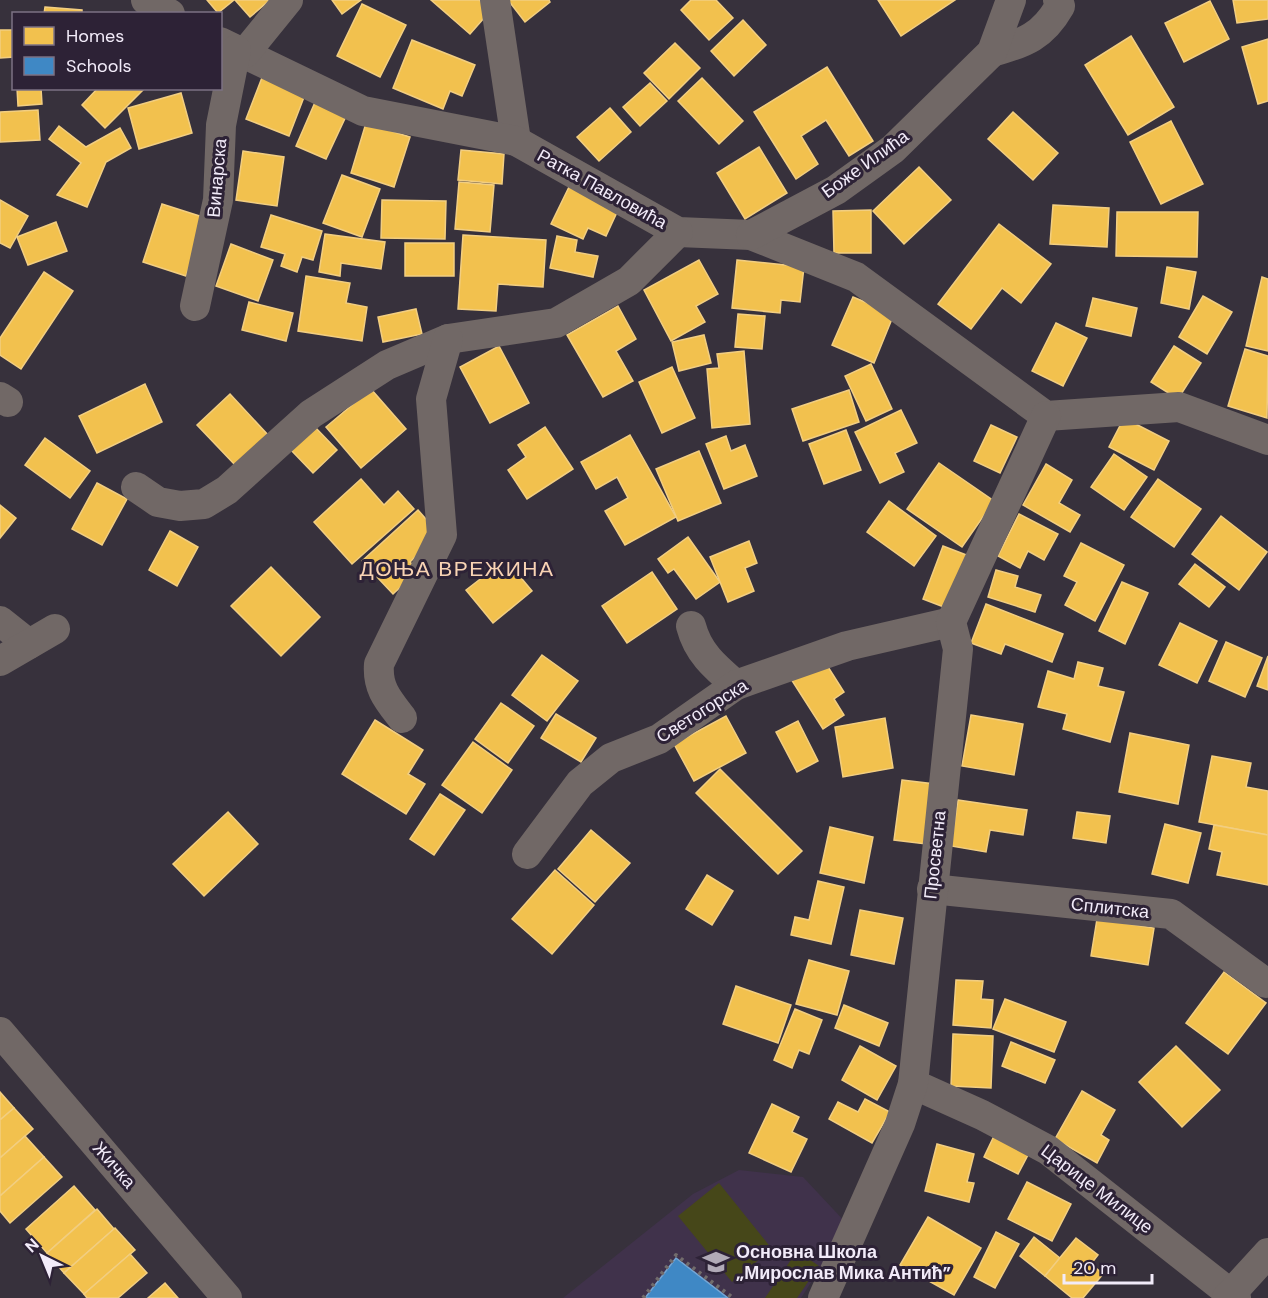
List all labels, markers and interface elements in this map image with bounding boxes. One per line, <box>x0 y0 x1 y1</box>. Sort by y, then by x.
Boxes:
legend <box>12 12 222 90</box>
text: Homes <box>66 24 124 48</box>
text: Schools <box>66 54 131 78</box>
street label: Боже Илића <box>817 124 914 204</box>
street label: Винарска <box>202 136 232 219</box>
street label: Ратка Павловића <box>533 143 672 235</box>
district label: ДОЊА ВРЕЖИНА <box>359 555 555 583</box>
street label: Светогорска <box>652 673 753 749</box>
street label: Просветна <box>918 809 952 900</box>
street label: Сплитска <box>1070 892 1151 924</box>
street label: Жичка <box>87 1137 142 1194</box>
street label: Царице Милице <box>1036 1139 1158 1239</box>
north arrow <box>12 1226 72 1286</box>
text: N <box>21 1234 44 1257</box>
place label: Основна Школа „Мирослав Мика Антић” <box>736 1240 951 1285</box>
school or university icon: Основна Школа „Мирослав Мика Антић” <box>701 1247 731 1277</box>
scale bar <box>1064 1247 1152 1285</box>
text: 20 m <box>1073 1256 1116 1280</box>

